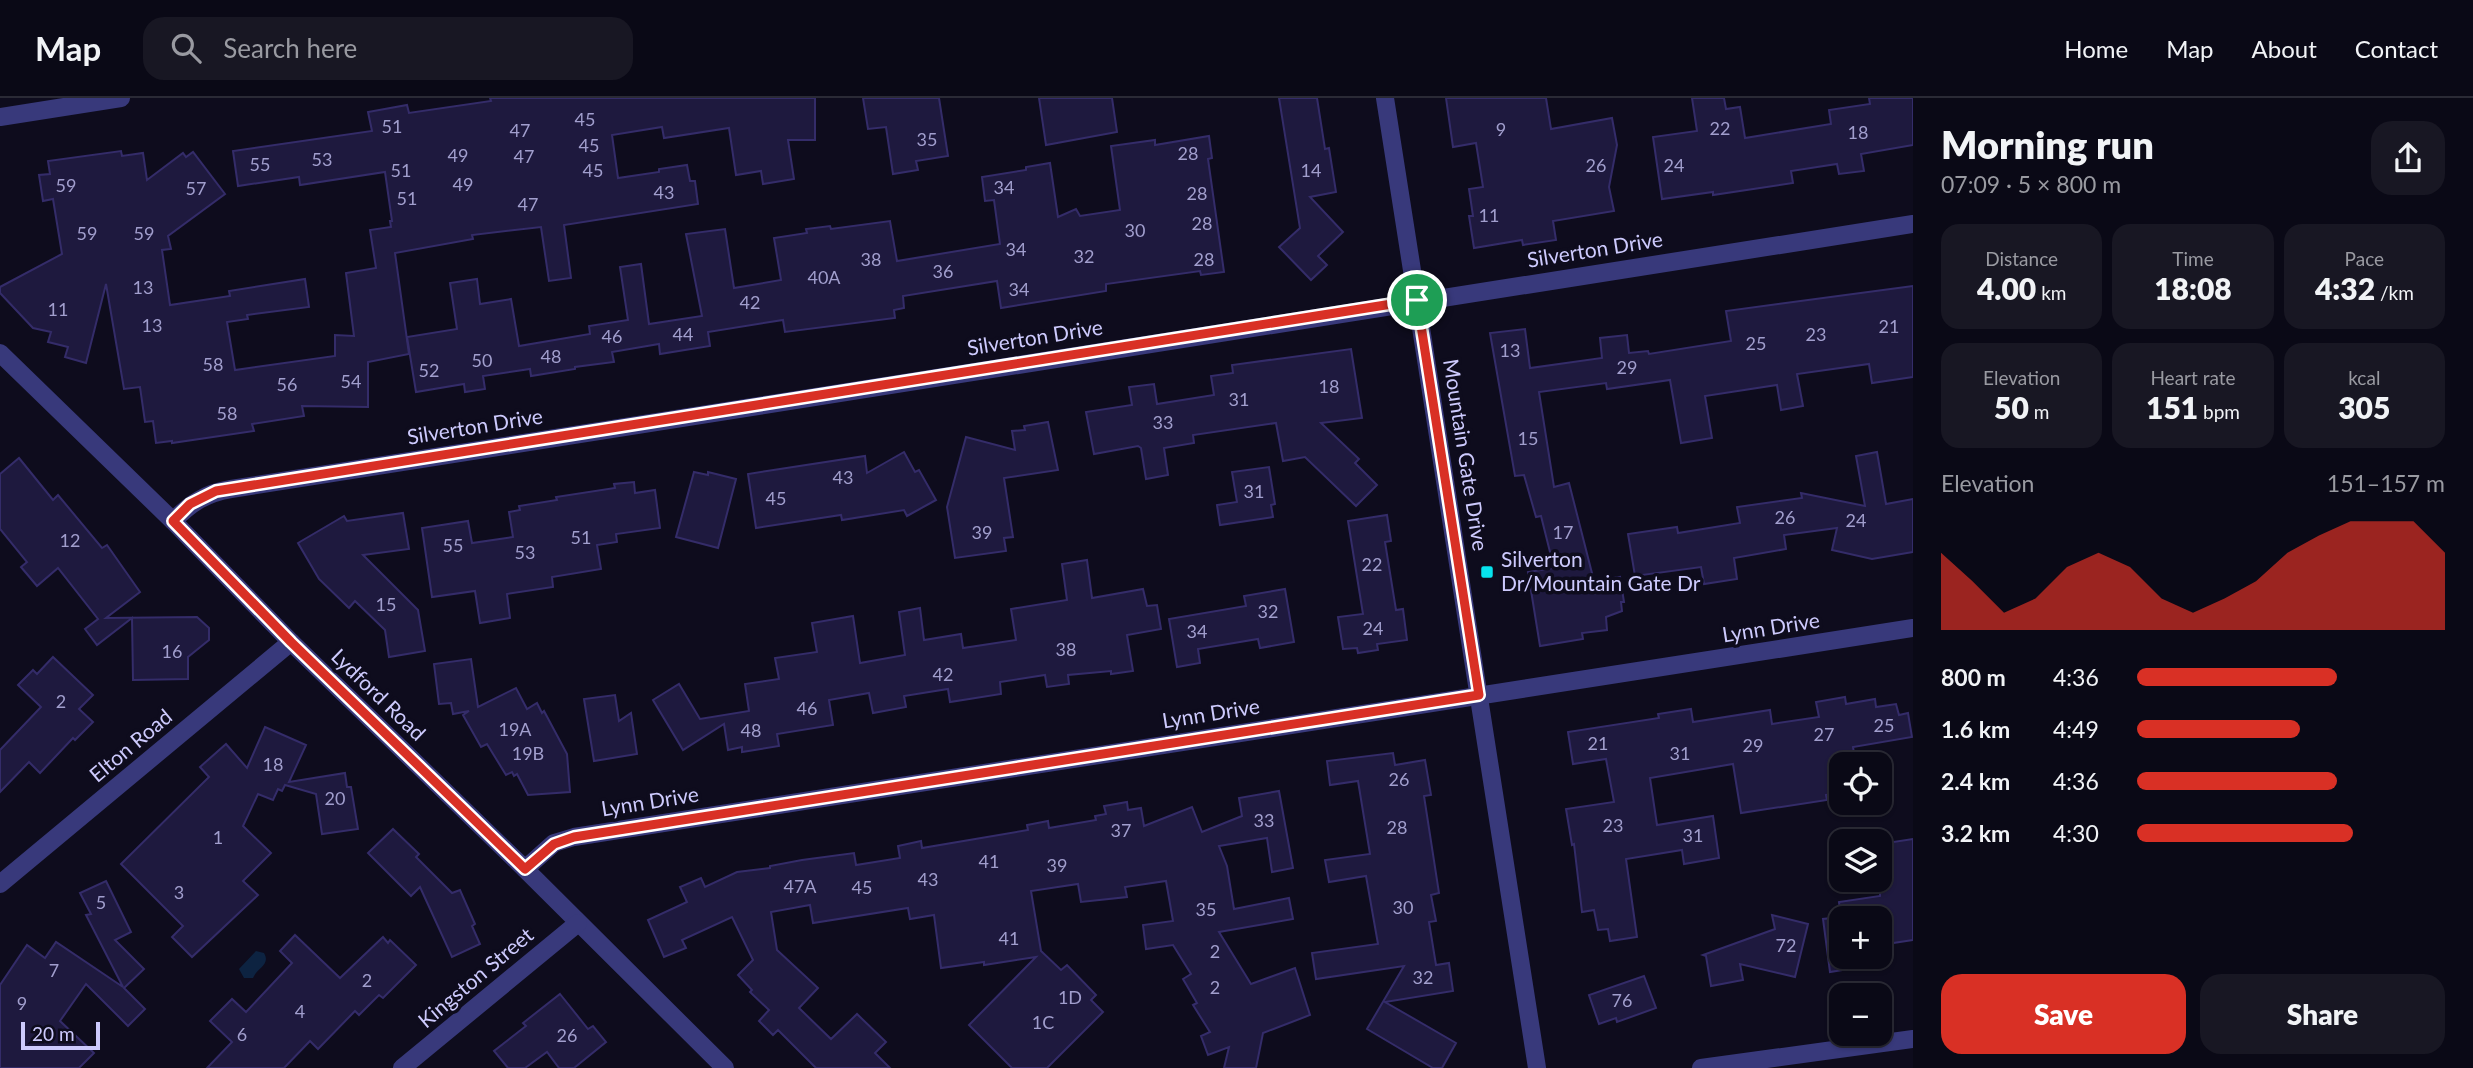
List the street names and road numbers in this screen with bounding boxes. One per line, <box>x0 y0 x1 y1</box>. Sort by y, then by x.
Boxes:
street label: Silverton Drive <box>1525 225 1664 272</box>
street label: Silverton Drive <box>965 313 1104 360</box>
street label: Mountain Gate Drive <box>1439 357 1494 553</box>
street label: Silverton Drive <box>405 402 544 449</box>
street label: Lynn Drive <box>1720 606 1821 647</box>
street label: Lydford Road <box>327 643 431 745</box>
street label: Lynn Drive <box>1160 692 1261 733</box>
street label: Elton Road <box>84 703 176 787</box>
street label: Lynn Drive <box>599 780 700 821</box>
street label: Kingston Street <box>412 921 538 1032</box>

